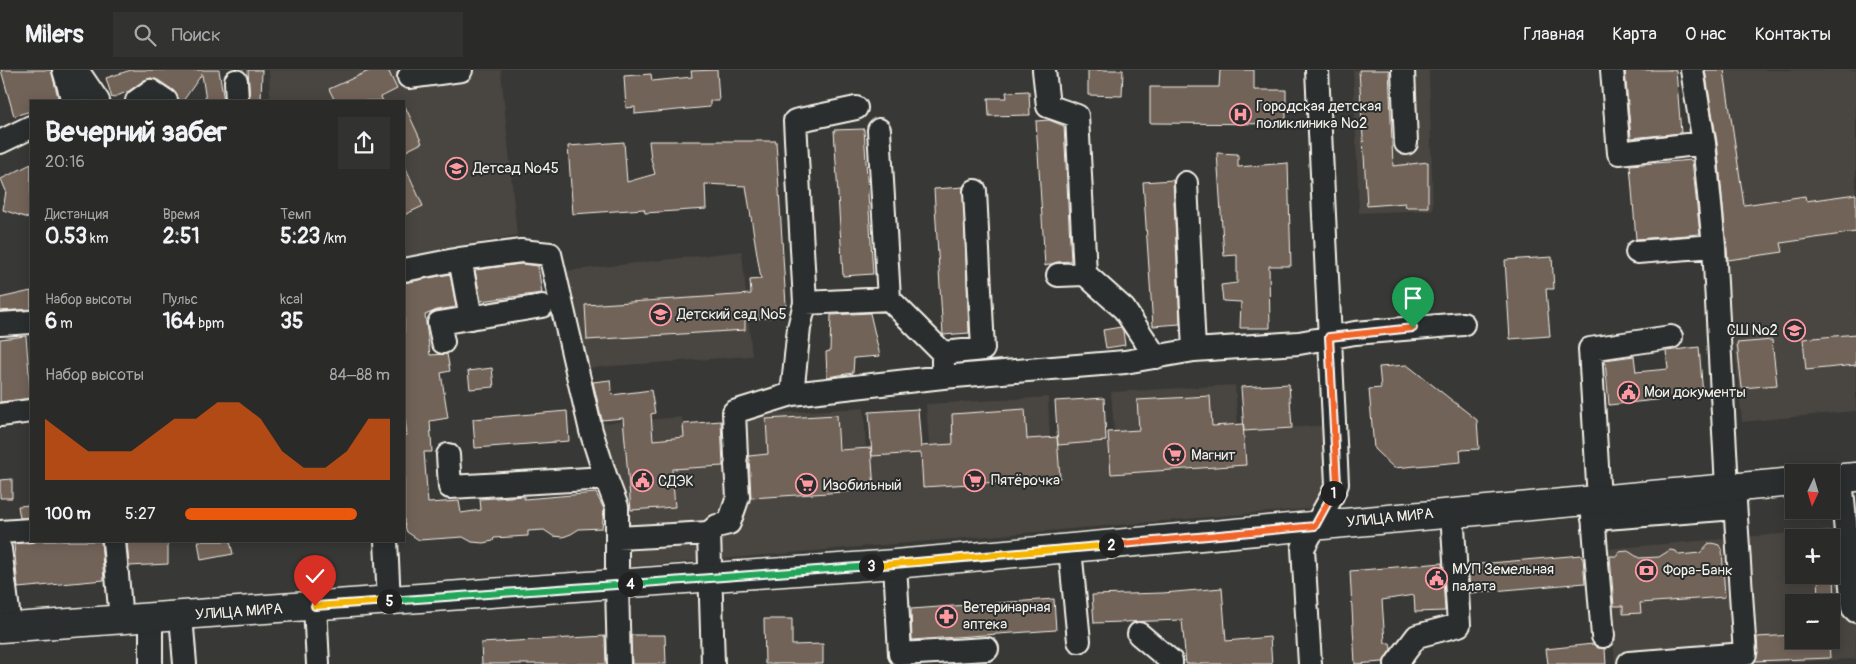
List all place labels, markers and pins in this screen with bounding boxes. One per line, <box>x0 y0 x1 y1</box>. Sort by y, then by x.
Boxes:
place label: Городская детская поликлиника №2 <box>1256 97 1381 133</box>
hospital icon: Городская детская поликлиника №2 <box>1228 103 1252 127</box>
school or university icon: Детсад №45 <box>445 156 469 180</box>
place label: Детсад №45 <box>472 159 559 178</box>
pin <box>1392 277 1434 328</box>
school or university icon: Детский сад №5 <box>649 302 673 326</box>
place label: Детский сад №5 <box>676 305 787 324</box>
school or university icon: СШ №2 <box>1782 318 1806 342</box>
place label: СШ №2 <box>1727 321 1778 340</box>
public building icon: Мои документы <box>1616 380 1640 404</box>
place label: Мои документы <box>1644 383 1746 402</box>
supermarket icon: Магнит <box>1163 443 1187 467</box>
place label: Магнит <box>1191 446 1236 465</box>
supermarket icon: Пятёрочка <box>963 468 987 492</box>
public building icon: СДЭК <box>630 469 654 493</box>
place label: Пятёрочка <box>991 471 1060 490</box>
place label: СДЭК <box>658 472 694 491</box>
supermarket icon: Изобильный <box>795 473 819 497</box>
place label: Изобильный <box>823 476 902 495</box>
pin: 1 <box>1320 480 1346 506</box>
pin: 2 <box>1098 532 1124 558</box>
pin: 3 <box>858 554 884 578</box>
pin <box>294 555 336 606</box>
bank icon: Фора-Банк <box>1635 558 1659 582</box>
place label: МУП Земельная палата <box>1452 560 1554 596</box>
place label: Фора-Банк <box>1663 561 1733 580</box>
public building icon: МУП Земельная палата <box>1424 566 1448 590</box>
pin: 4 <box>618 572 642 596</box>
pin: 5 <box>376 588 402 614</box>
place label: Ветеринарная аптека <box>963 598 1051 634</box>
pharmacy icon: Ветеринарная аптека <box>935 604 959 628</box>

